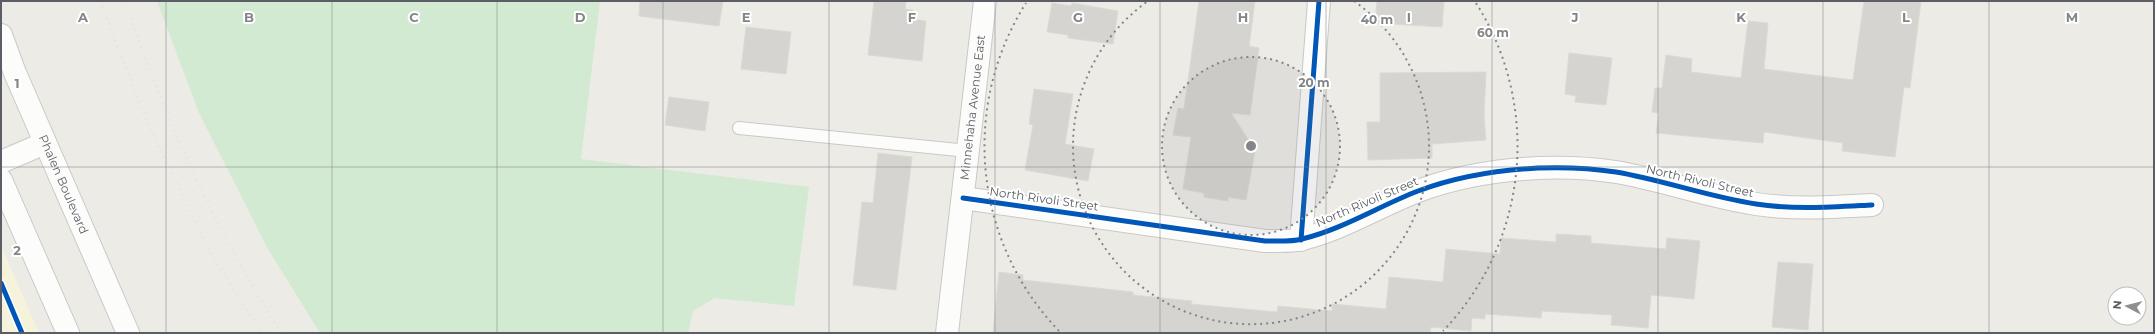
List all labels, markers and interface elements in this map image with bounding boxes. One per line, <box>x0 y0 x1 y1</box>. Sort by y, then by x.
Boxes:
text: A <box>77 9 89 25</box>
text: B <box>244 9 254 25</box>
text: C <box>409 9 419 25</box>
text: D <box>575 9 586 25</box>
text: E <box>742 9 751 25</box>
text: F <box>908 9 916 25</box>
text: G <box>1073 9 1083 25</box>
text: H <box>1238 9 1248 25</box>
text: I <box>1407 9 1411 25</box>
text: J <box>1570 9 1579 25</box>
text: K <box>1736 9 1746 25</box>
text: L <box>1902 9 1910 25</box>
text: M <box>2066 9 2078 25</box>
text: 40 m <box>1361 12 1393 27</box>
text: 60 m <box>1477 25 1509 40</box>
street label: Minnehaha Avenue East <box>957 34 988 181</box>
text: 1 <box>14 75 20 91</box>
text: 20 m <box>1298 75 1330 90</box>
street label: Phalen Boulevard <box>36 132 92 236</box>
centre of rings <box>1244 139 1258 153</box>
street label: North Rivoli Street <box>1645 161 1756 200</box>
street label: North Rivoli Street <box>1313 173 1420 230</box>
street label: North Rivoli Street <box>989 183 1100 214</box>
text: 2 <box>13 242 21 258</box>
north arrow <box>2107 286 2147 326</box>
text: N <box>2110 300 2125 310</box>

